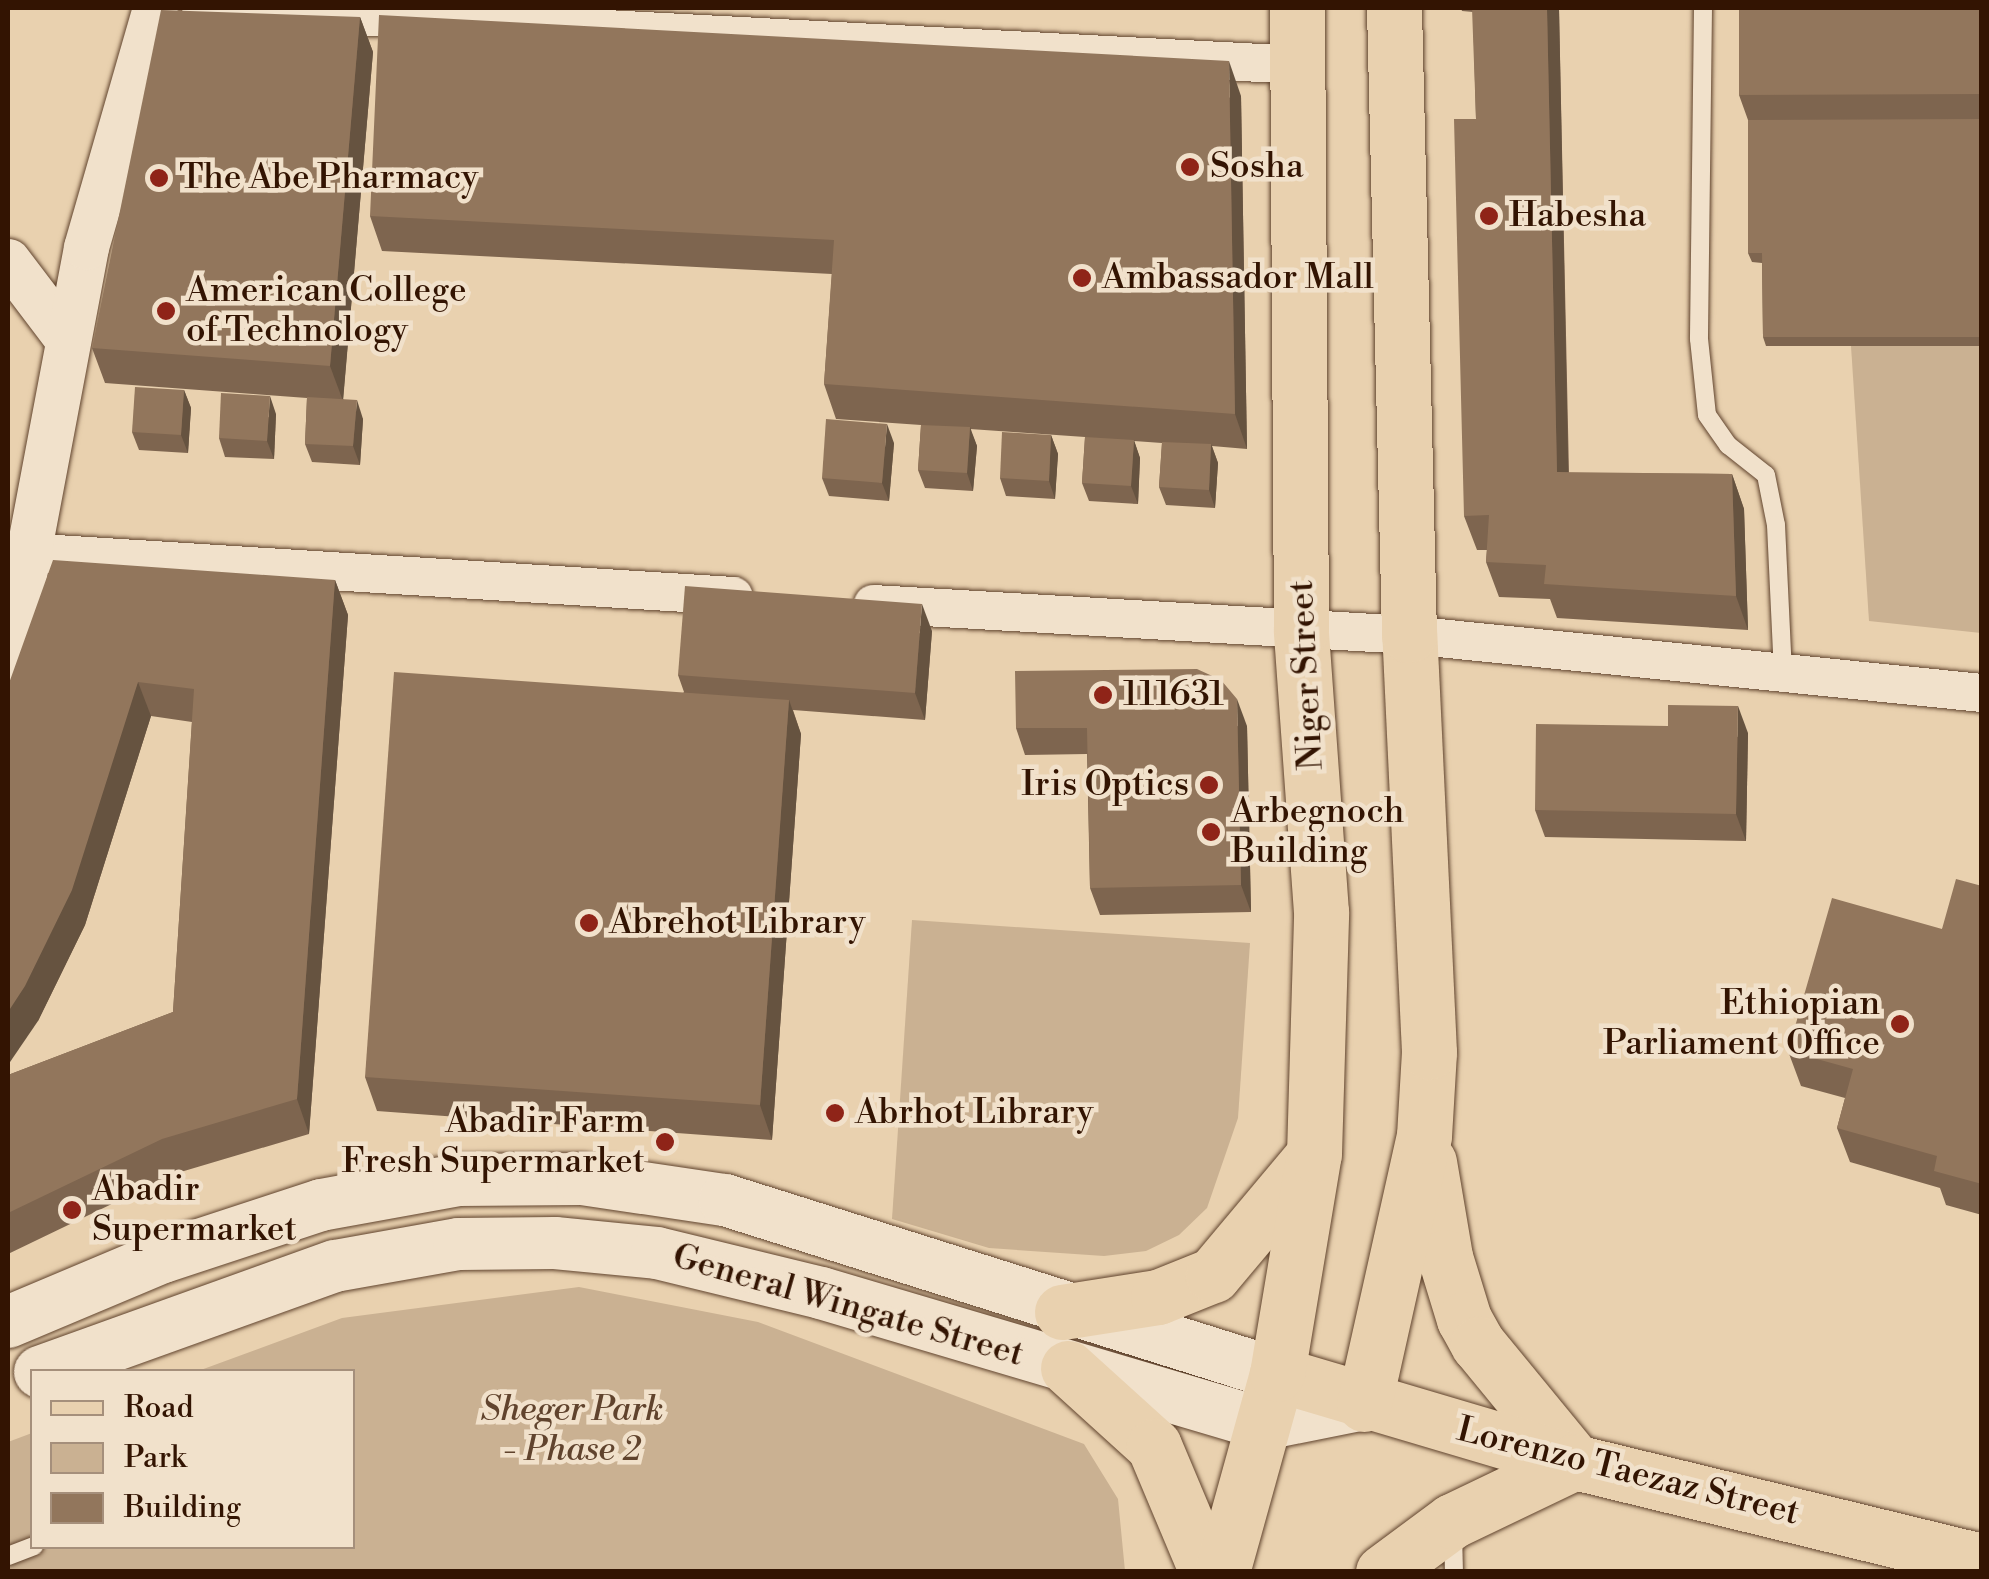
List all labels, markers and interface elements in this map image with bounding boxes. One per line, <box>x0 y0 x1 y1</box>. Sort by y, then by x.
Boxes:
place label: Sosha <box>1210 146 1304 188</box>
marker: Sosha <box>1179 156 1201 178</box>
place label: The Abe Pharmacy <box>179 157 478 199</box>
marker: The Abe Pharmacy <box>148 167 170 189</box>
place label: Habesha <box>1509 195 1646 237</box>
marker: Habesha <box>1478 205 1500 227</box>
place label: Ambassador Mall <box>1102 257 1374 299</box>
marker: Ambassador Mall <box>1071 267 1093 289</box>
place label: American College of Technology <box>186 270 467 352</box>
marker: American College of Technology <box>155 300 177 322</box>
street label: Niger Street <box>1281 579 1333 771</box>
place label: 111631 <box>1123 674 1224 716</box>
marker: 111631 <box>1092 684 1114 706</box>
place label: Iris Optics <box>1021 764 1189 806</box>
marker: Iris Optics <box>1198 774 1220 796</box>
place label: Arbegnoch Building <box>1231 791 1404 873</box>
marker: Arbegnoch Building <box>1200 821 1222 843</box>
place label: Abrehot Library <box>609 902 865 944</box>
marker: Abrehot Library <box>578 912 600 934</box>
place label: Ethiopian Parliament Office <box>1603 983 1880 1065</box>
marker: Ethiopian Parliament Office <box>1889 1013 1911 1035</box>
place label: Abrhot Library <box>855 1092 1093 1134</box>
place label: Abadir Farm Fresh Supermarket <box>342 1101 645 1183</box>
marker: Abrhot Library <box>824 1102 846 1124</box>
marker: Abadir Farm Fresh Supermarket <box>654 1131 676 1153</box>
place label: Abadir Supermarket <box>92 1169 297 1251</box>
marker: Abadir Supermarket <box>61 1199 83 1221</box>
street label: General Wingate Street <box>668 1236 1028 1376</box>
legend <box>30 1369 355 1549</box>
text: Road <box>124 1389 194 1427</box>
park label: Sheger Park - Phase 2 <box>480 1389 664 1471</box>
street label: Lorenzo Taezaz Street <box>1452 1409 1804 1535</box>
text: Park <box>124 1439 186 1477</box>
text: Building <box>124 1489 241 1527</box>

